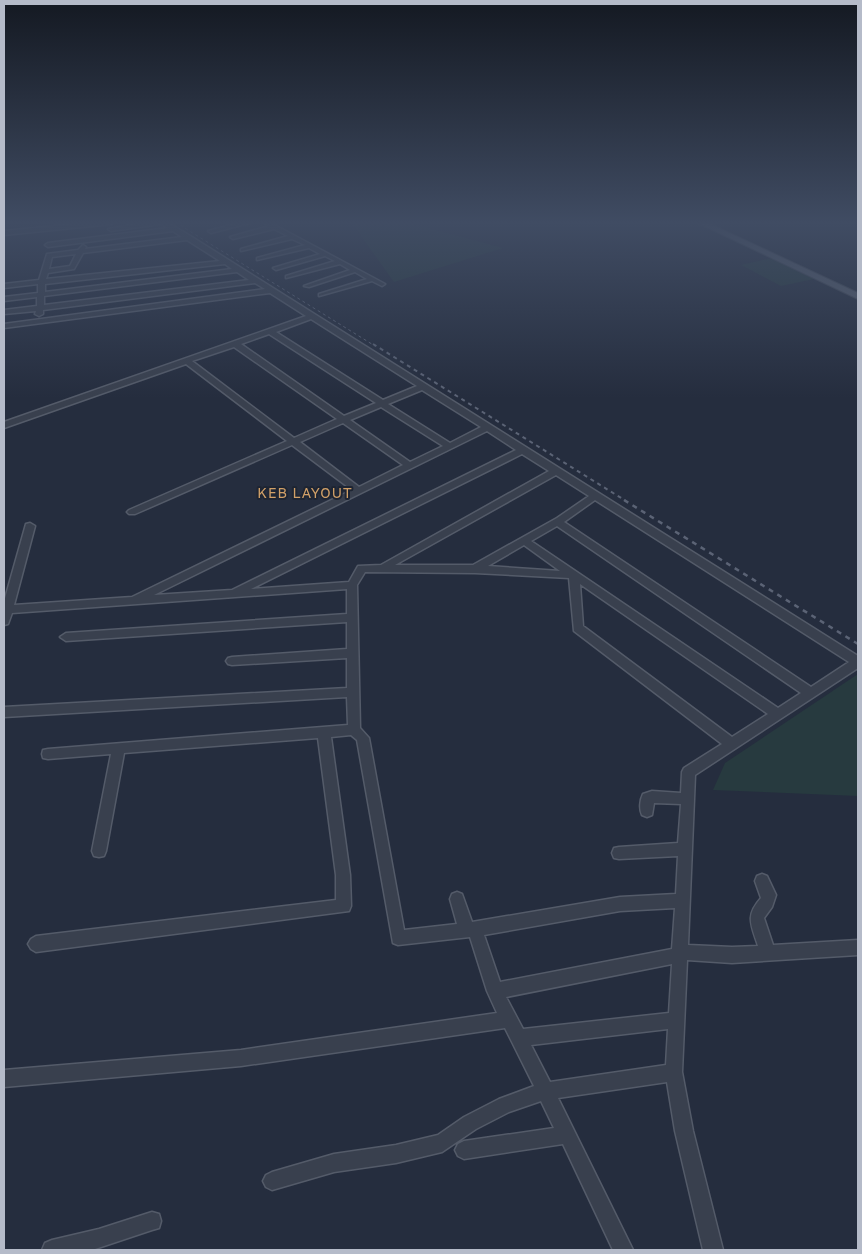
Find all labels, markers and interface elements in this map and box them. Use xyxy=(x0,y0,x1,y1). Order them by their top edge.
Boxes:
district label: KEB LAYOUT xyxy=(257,484,353,501)

